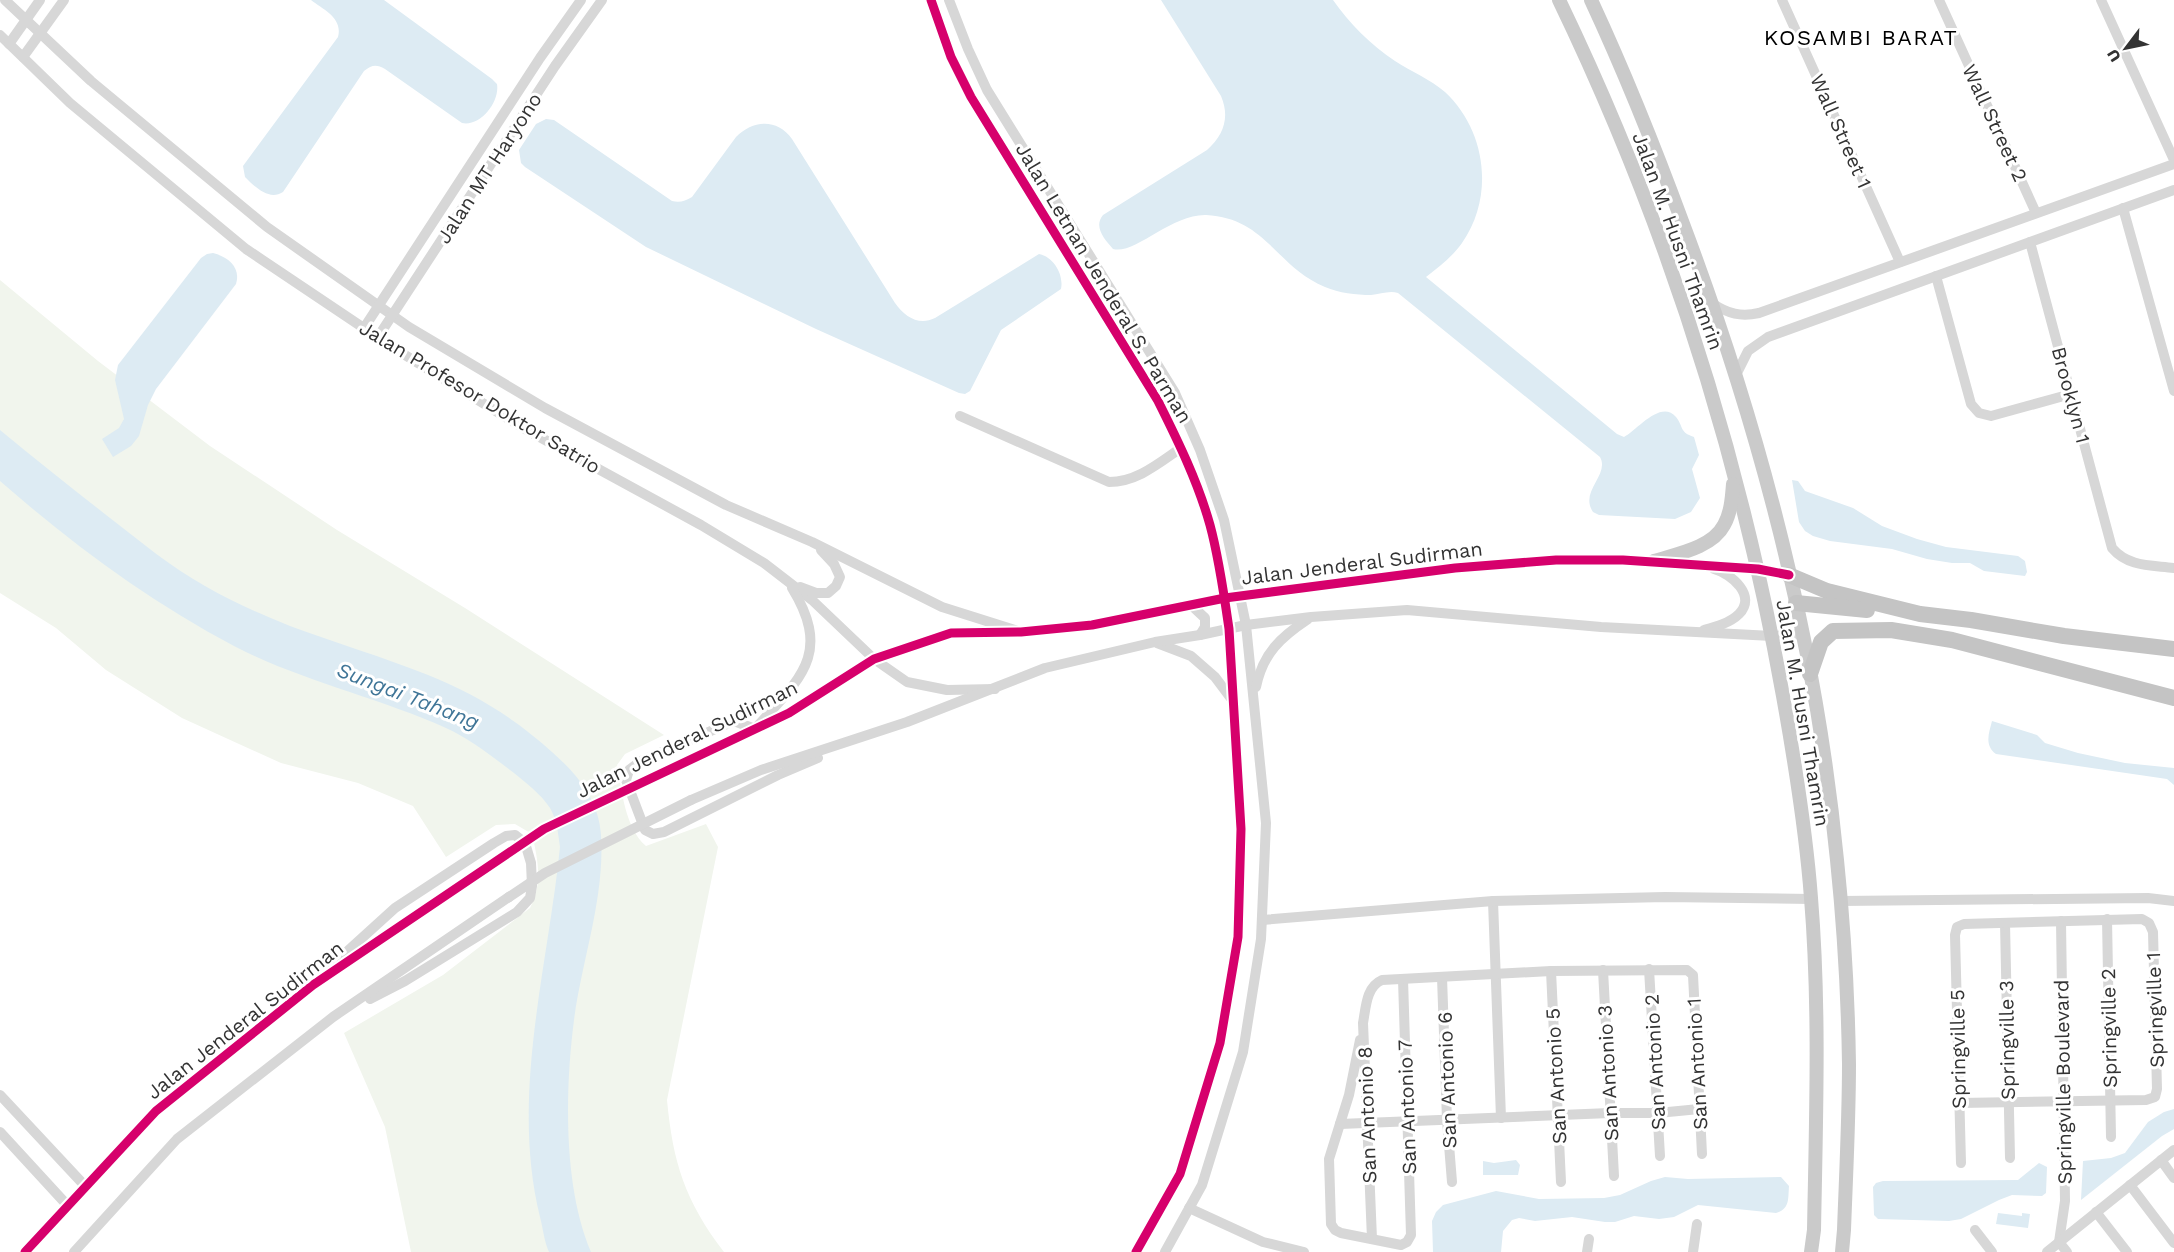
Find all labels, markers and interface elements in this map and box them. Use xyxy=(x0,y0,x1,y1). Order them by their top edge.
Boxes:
north arrow xyxy=(2096,18,2156,78)
district label: KOSAMBI BARAT xyxy=(1764,25,1958,50)
text: U xyxy=(2103,46,2125,66)
street label: Wall Street 2 xyxy=(1957,60,2033,186)
street label: Wall Street 1 xyxy=(1805,70,1877,192)
street label: Jalan MT Haryono xyxy=(431,88,547,248)
street label: Jalan M. Husni Thamrin xyxy=(1627,129,1729,353)
street label: Jalan Letnan Jenderal S. Parman xyxy=(1011,139,1197,427)
street label: Jalan Profesor Doktor Satrio xyxy=(355,315,605,479)
street label: Brooklyn 1 xyxy=(2047,344,2095,446)
street label: Jalan Jenderal Sudirman xyxy=(1240,536,1484,590)
street label: Jalan M. Husni Thamrin xyxy=(1771,598,1835,828)
water label: Sungai Tahang xyxy=(333,657,483,734)
street label: Jalan Jenderal Sudirman xyxy=(573,675,801,803)
street label: Jalan Jenderal Sudirman xyxy=(142,936,348,1104)
street label: Springville 1 xyxy=(2141,952,2169,1068)
street label: Springville 2 xyxy=(2096,968,2122,1088)
street label: Springville Boulevard xyxy=(2049,979,2077,1185)
street label: Springville 3 xyxy=(1994,980,2020,1100)
street label: Springville 5 xyxy=(1945,989,1971,1109)
street label: San Antonio 2 xyxy=(1639,993,1671,1131)
street label: San Antonio 1 xyxy=(1682,997,1712,1131)
street label: San Antonio 3 xyxy=(1592,1004,1624,1142)
street label: San Antonio 5 xyxy=(1540,1007,1572,1145)
street label: San Antonio 6 xyxy=(1433,1011,1461,1149)
street label: San Antonio 7 xyxy=(1393,1039,1421,1175)
street label: San Antonio 8 xyxy=(1353,1046,1381,1184)

